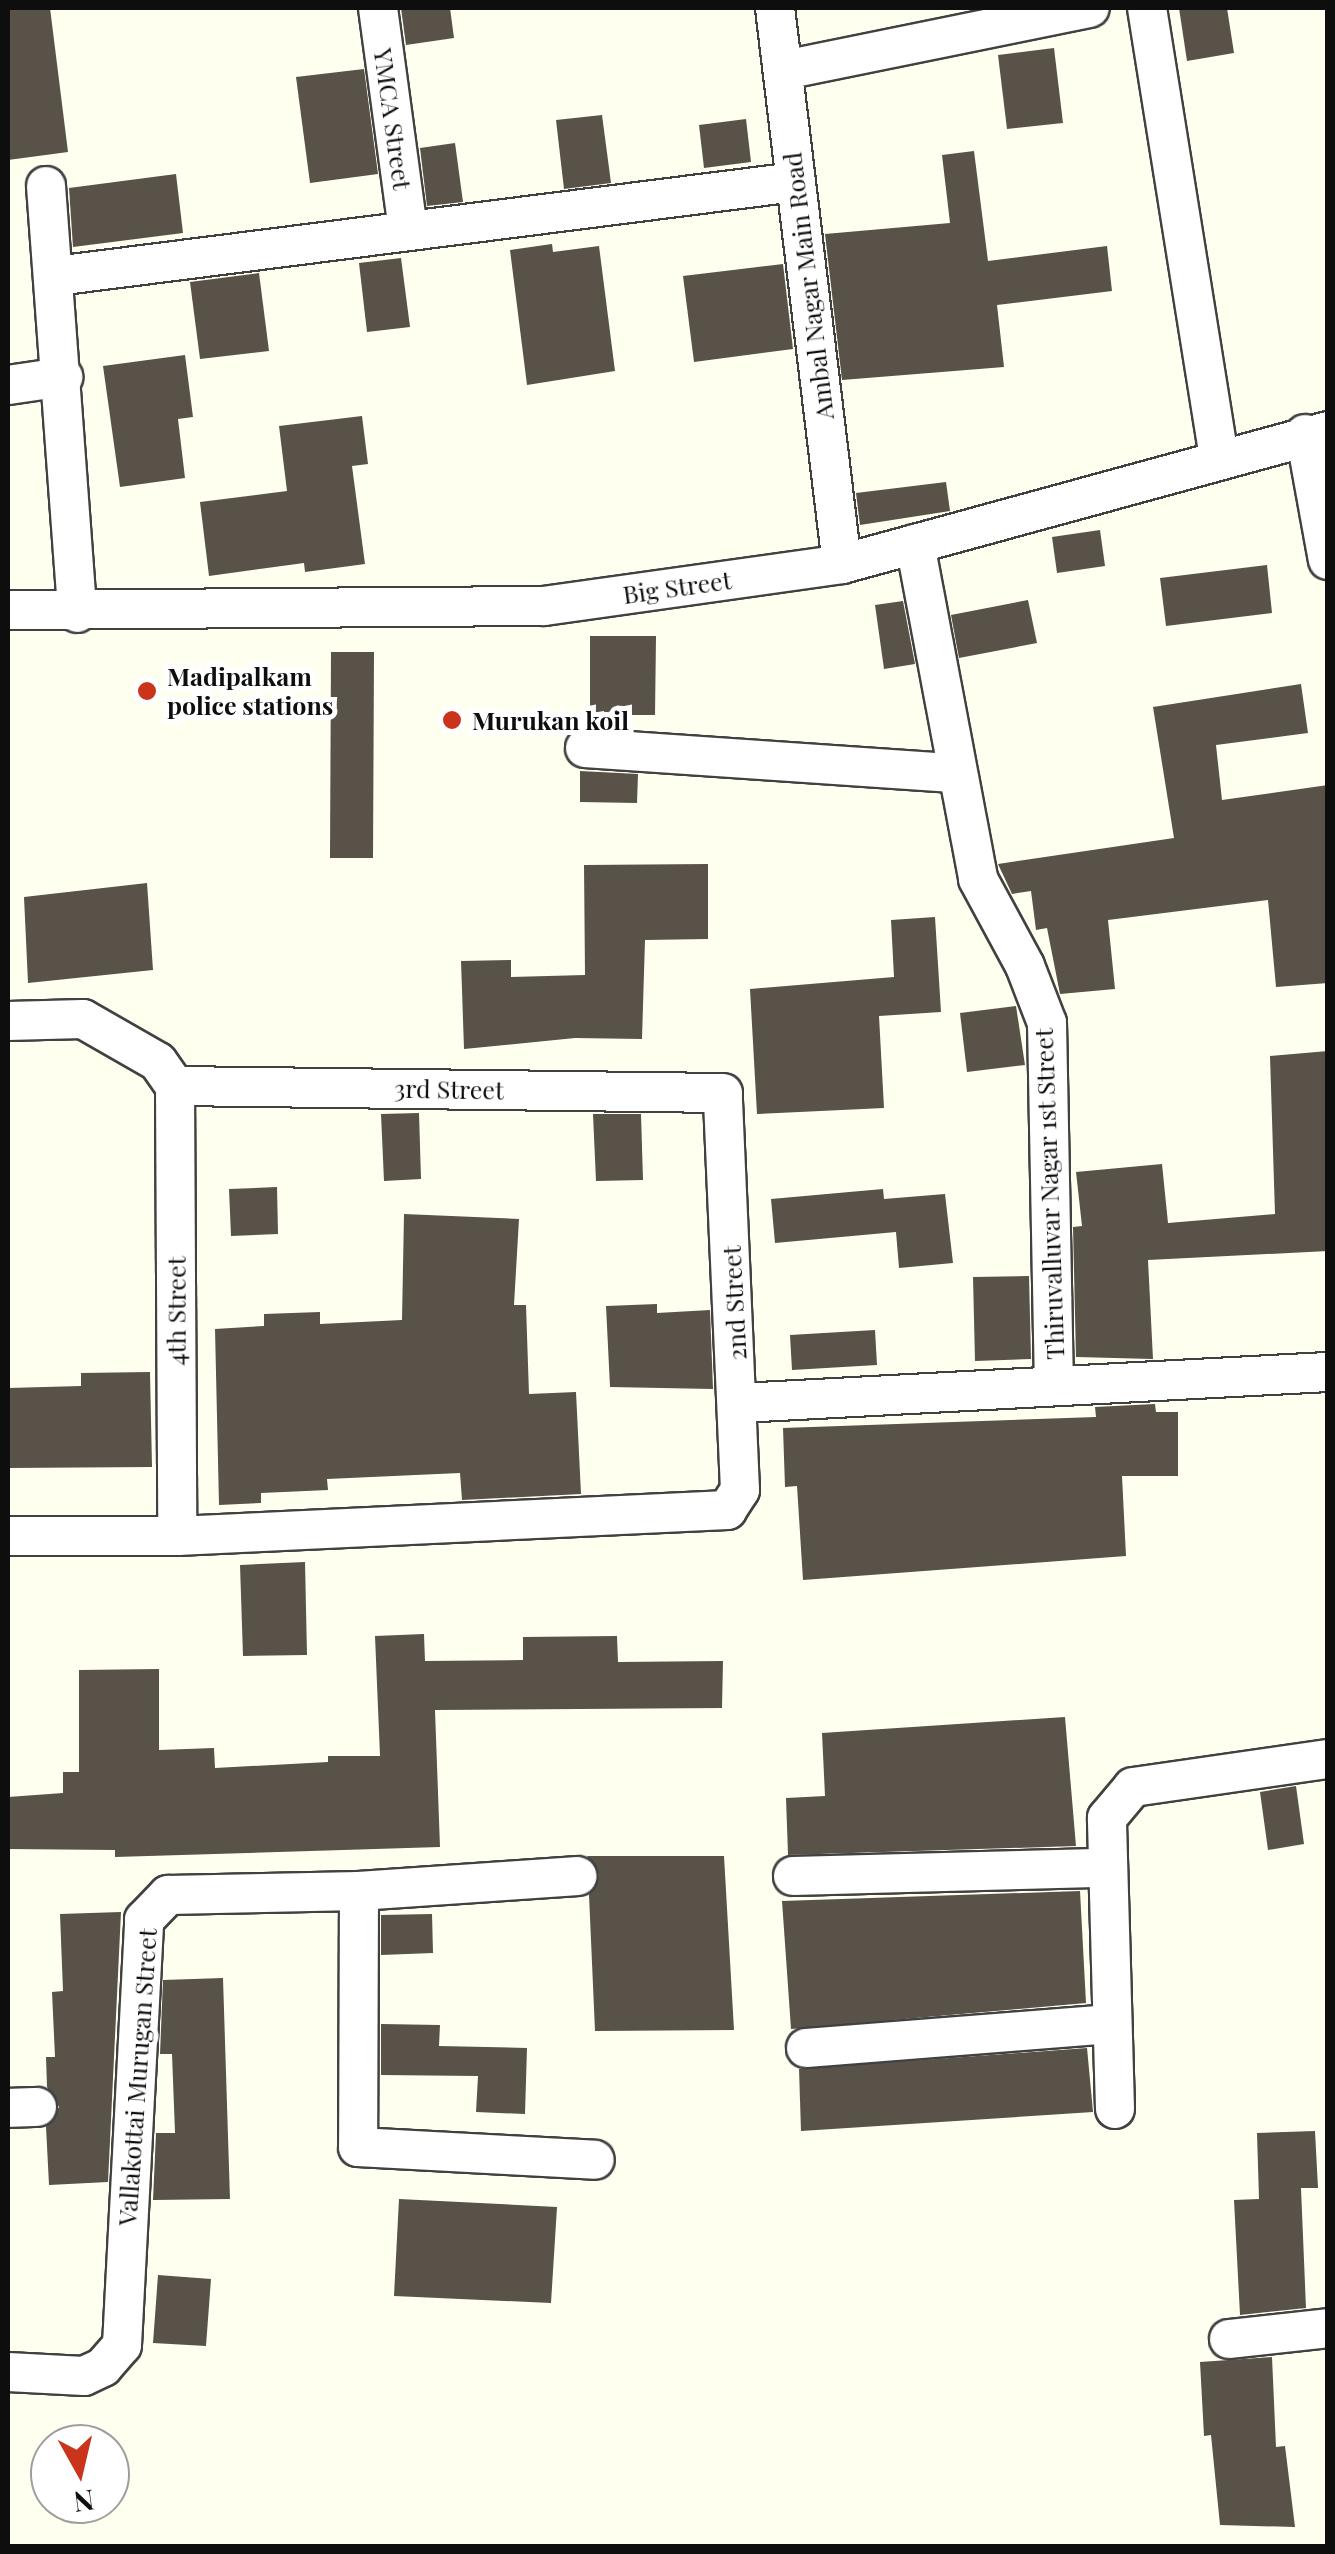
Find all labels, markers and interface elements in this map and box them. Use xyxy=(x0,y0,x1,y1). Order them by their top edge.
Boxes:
street label: YMCA Street xyxy=(368,46,418,192)
street label: Ambal Nagar Main Road xyxy=(777,150,839,422)
street label: Big Street xyxy=(621,565,733,609)
place label: Madipalkam police stations xyxy=(167,662,333,721)
marker: Madipalkam police stations xyxy=(136,680,158,702)
place label: Murukan koil xyxy=(472,705,629,735)
marker: Murukan koil xyxy=(441,709,463,731)
street label: Thiruvalluvar Nagar 1st Street xyxy=(1028,1027,1070,1361)
street label: 3rd Street xyxy=(394,1073,504,1105)
street label: 2nd Street xyxy=(716,1245,752,1361)
street label: 4th Street xyxy=(161,1256,191,1366)
street label: Vallakottai Murugan Street xyxy=(112,1927,162,2227)
north arrow xyxy=(30,2424,130,2524)
text: N xyxy=(71,2482,97,2522)

